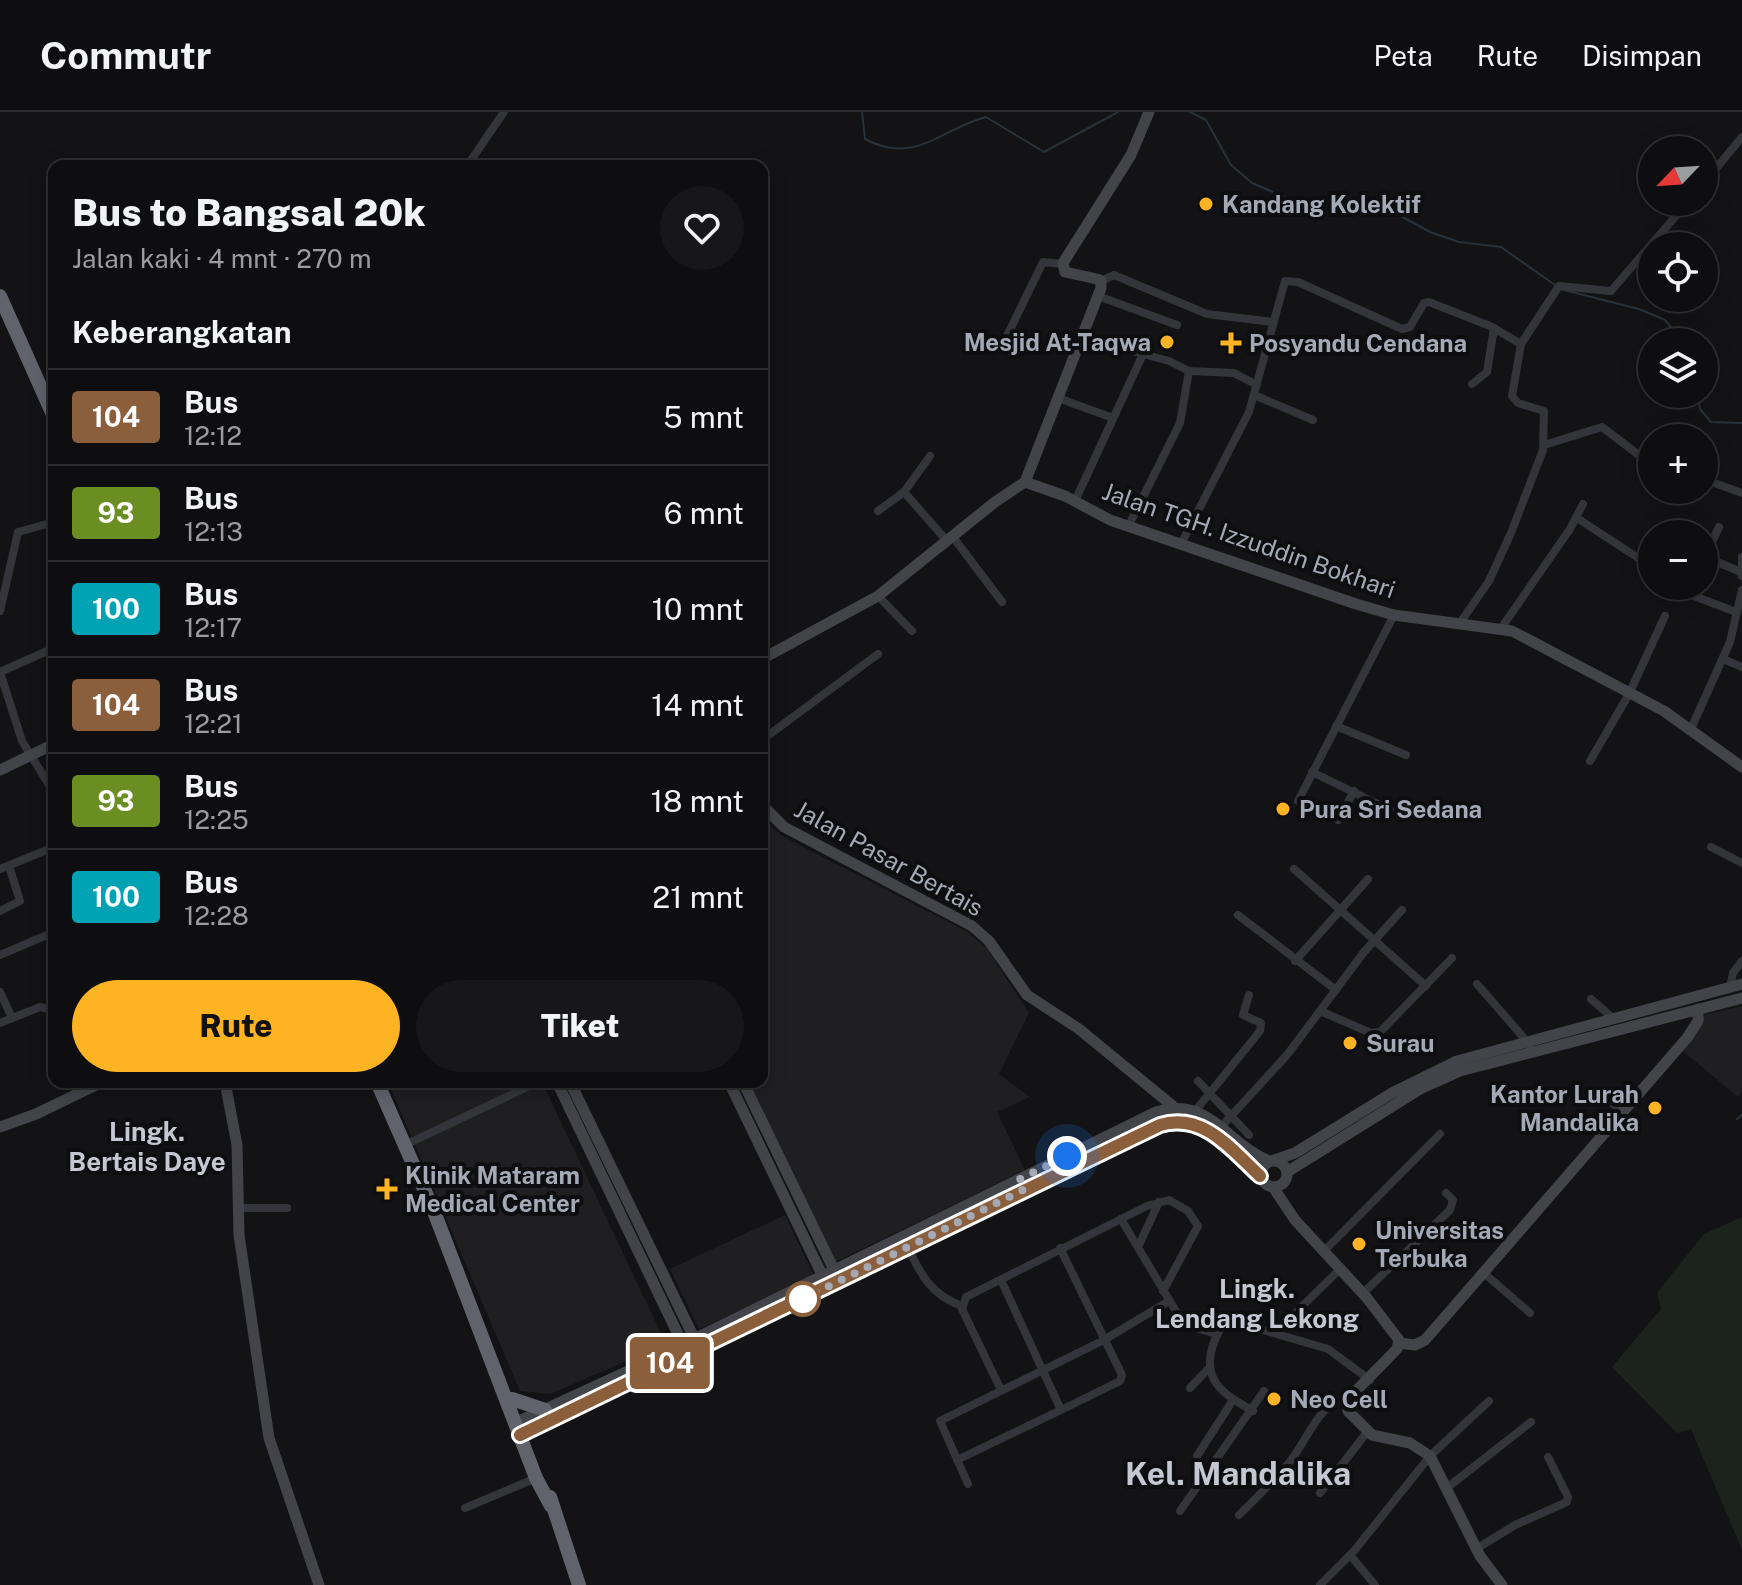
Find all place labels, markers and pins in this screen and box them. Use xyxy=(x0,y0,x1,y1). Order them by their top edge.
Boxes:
place label: Kandang Kolektif xyxy=(1222,190,1421,218)
marker: Kandang Kolektif xyxy=(1197,195,1215,213)
place label: Mesjid At-Taqwa xyxy=(964,328,1151,356)
place label: Posyandu Cendana xyxy=(1249,329,1467,357)
marker: Posyandu Cendana xyxy=(1220,332,1242,354)
marker: Mesjid At-Taqwa xyxy=(1158,333,1176,351)
place label: Pura Sri Sedana xyxy=(1299,795,1482,823)
marker: Pura Sri Sedana xyxy=(1274,800,1292,818)
place label: Surau xyxy=(1366,1029,1434,1057)
marker: Surau xyxy=(1341,1034,1359,1052)
place label: Kantor Lurah Mandalika xyxy=(1490,1080,1639,1136)
marker: Kantor Lurah Mandalika xyxy=(1646,1099,1664,1117)
place label: Klinik Mataram Medical Center xyxy=(405,1161,580,1217)
marker: Klinik Mataram Medical Center xyxy=(376,1178,398,1200)
place label: Universitas Terbuka xyxy=(1375,1216,1504,1272)
marker: Universitas Terbuka xyxy=(1350,1235,1368,1253)
unlabelled marker xyxy=(786,1282,820,1316)
place label: Neo Cell xyxy=(1290,1385,1388,1413)
marker: Neo Cell xyxy=(1265,1390,1283,1408)

